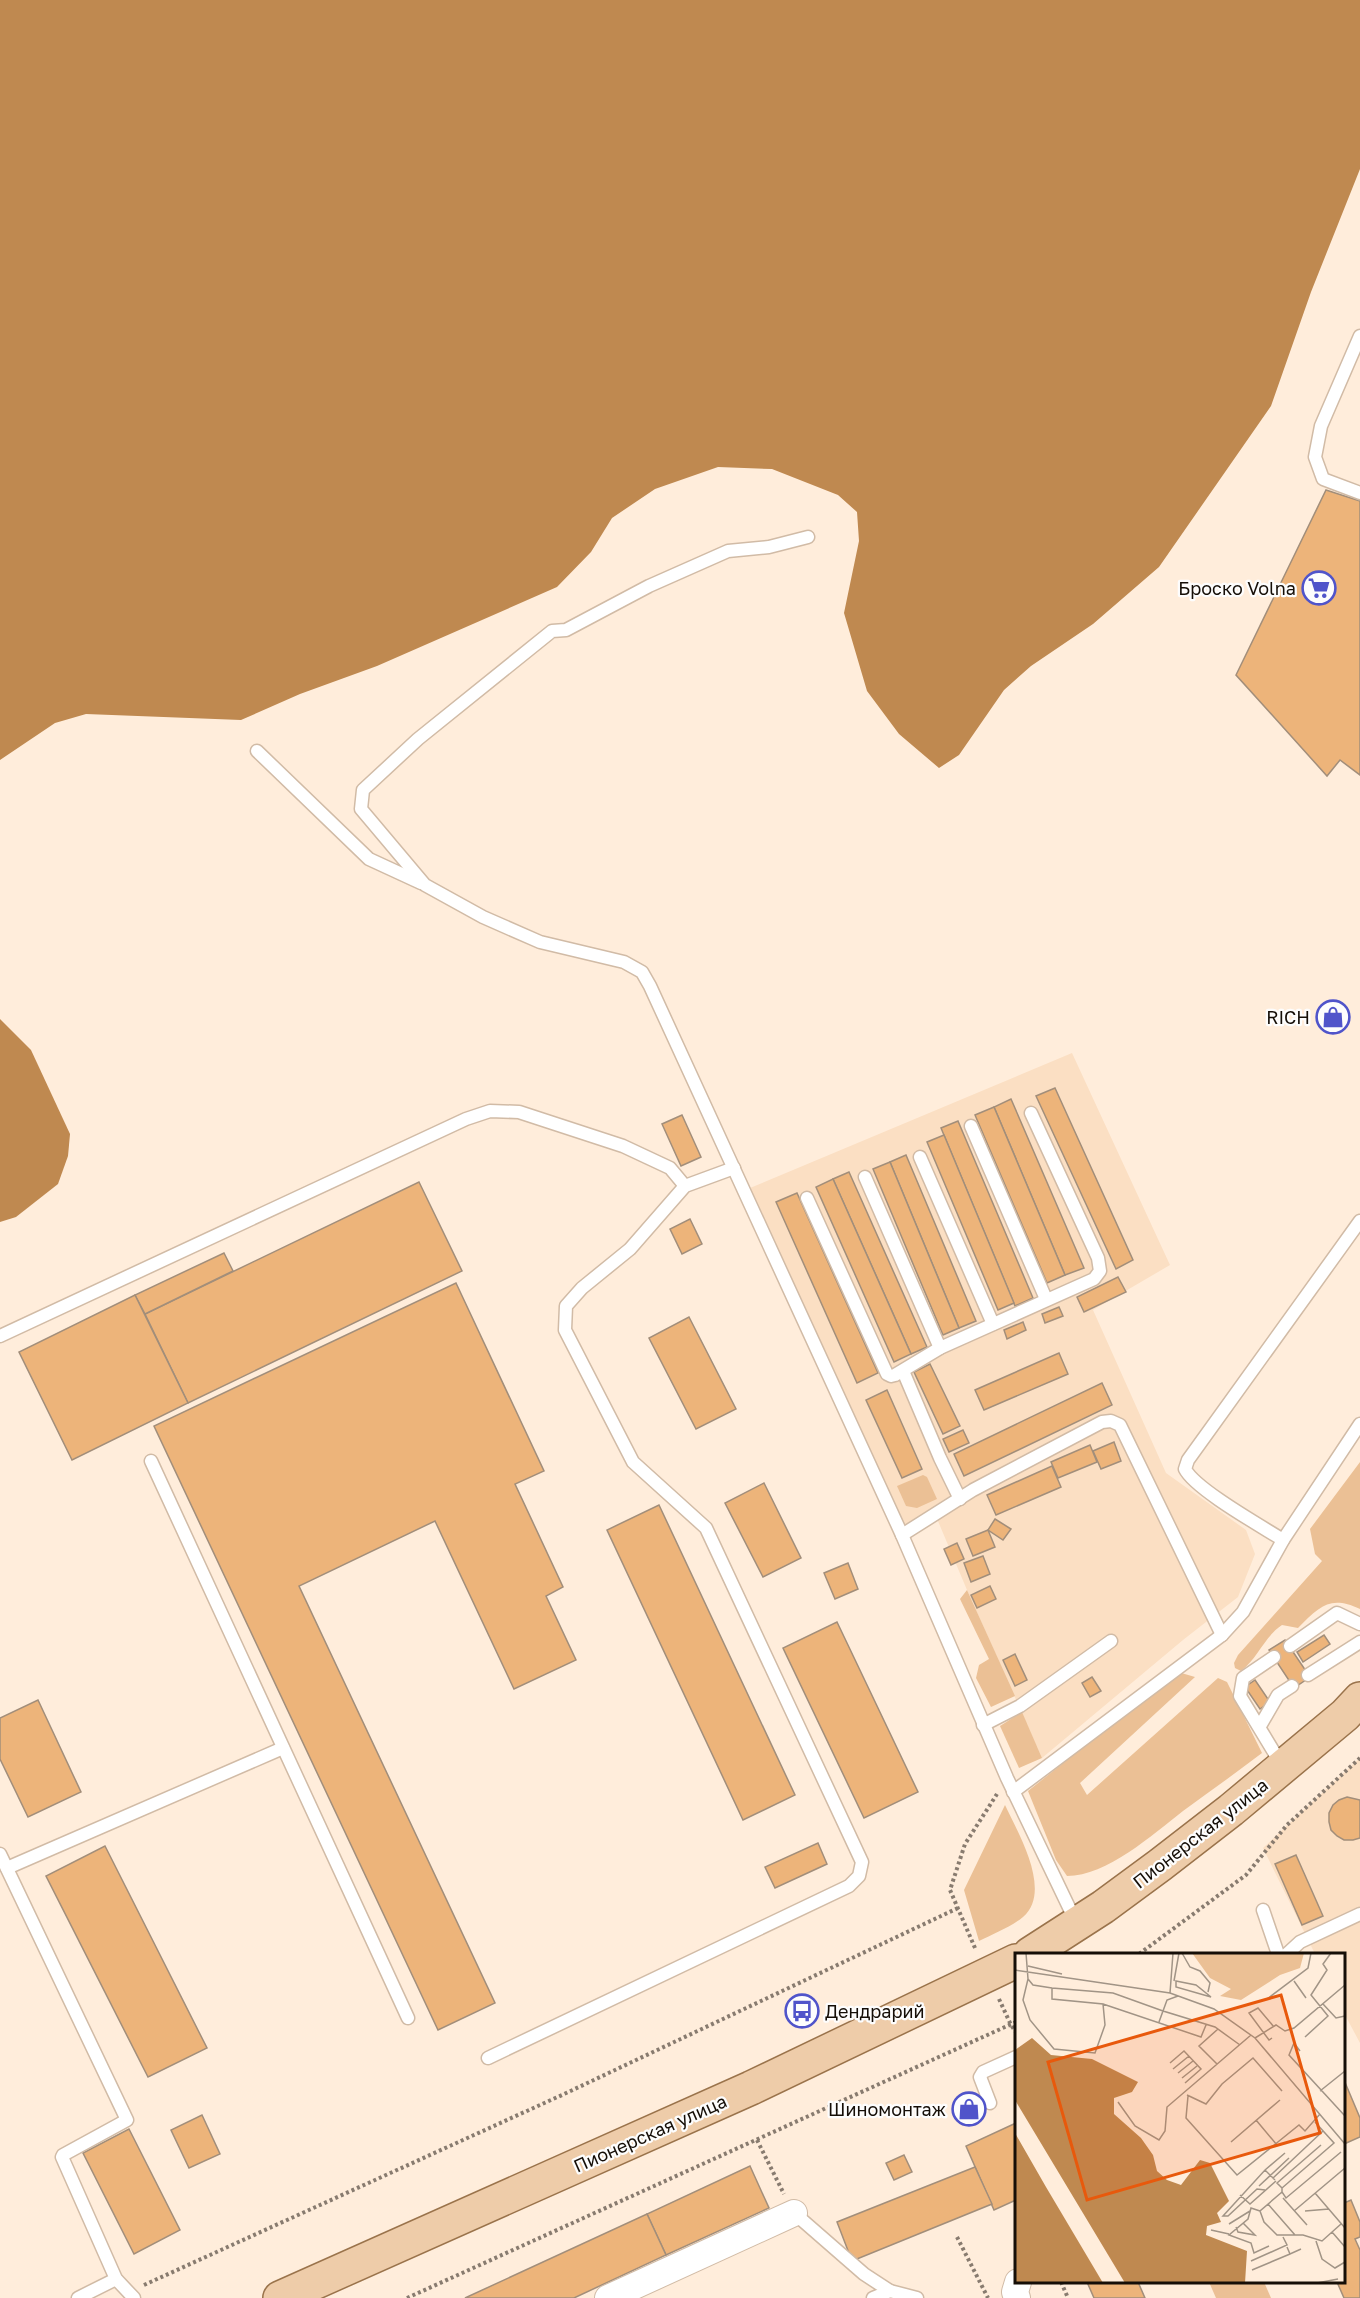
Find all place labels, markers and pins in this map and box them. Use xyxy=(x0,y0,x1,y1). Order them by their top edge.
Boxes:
supermarket icon: Броско Volna xyxy=(1301,570,1337,606)
place label: Броско Volna xyxy=(1178,577,1296,599)
shop icon: RICH xyxy=(1315,999,1351,1035)
place label: RICH xyxy=(1266,1006,1310,1028)
bus stop icon: Дендрарий xyxy=(784,1993,820,2029)
place label: Дендрарий xyxy=(825,2000,925,2022)
shop icon: Шиномонтаж xyxy=(951,2091,987,2127)
place label: Шиномонтаж xyxy=(828,2098,946,2120)

